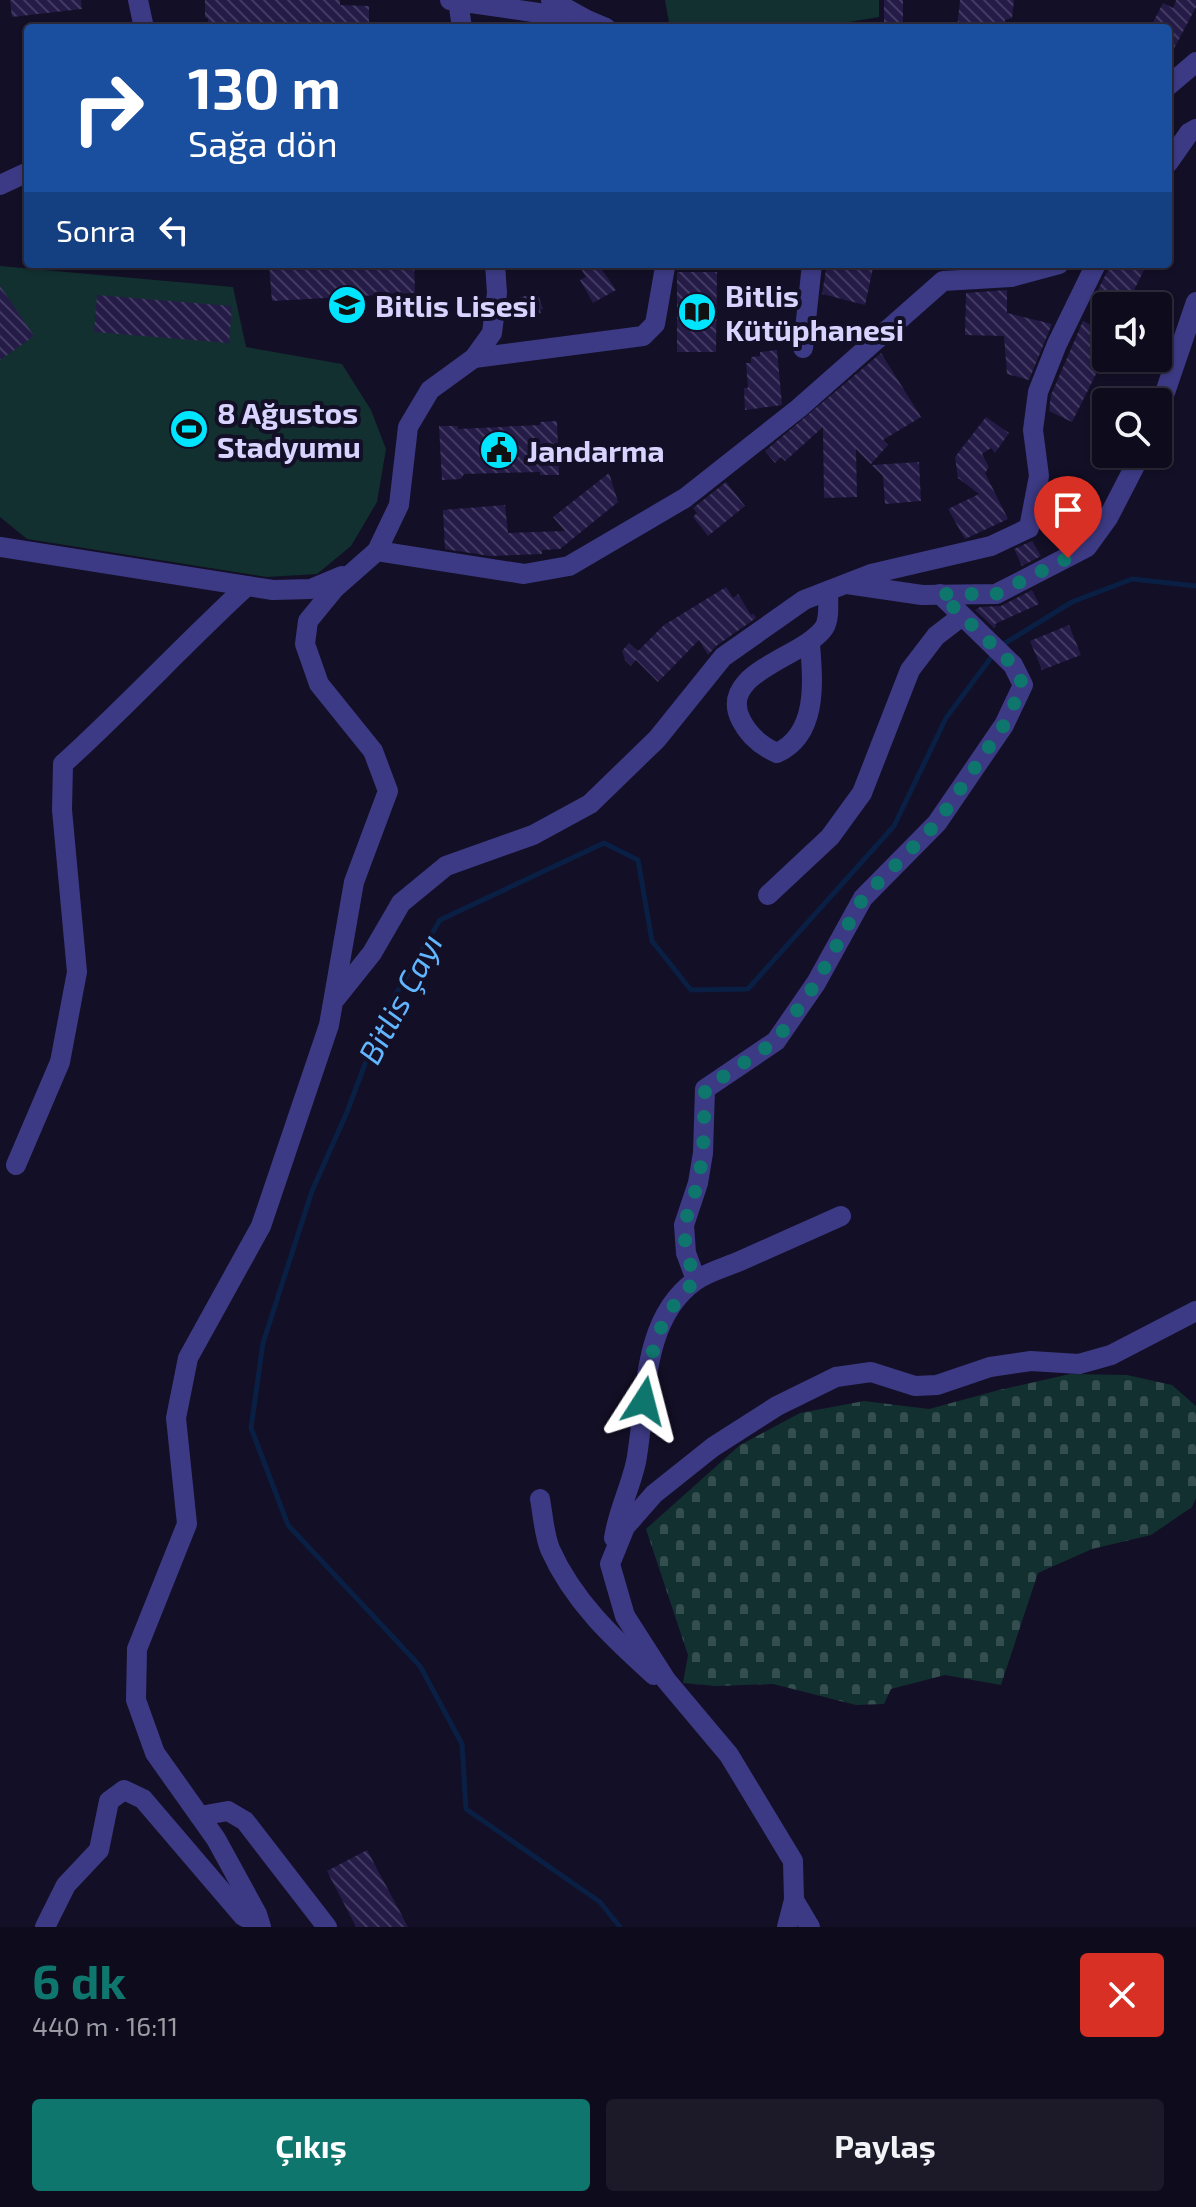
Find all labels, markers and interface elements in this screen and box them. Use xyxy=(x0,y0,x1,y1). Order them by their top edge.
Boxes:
text: 130 m xyxy=(188,53,341,120)
icon: right xyxy=(56,56,160,160)
text: Sağa dön xyxy=(188,121,338,164)
icon: left xyxy=(152,208,196,252)
text: Sonra xyxy=(56,212,136,248)
place label: Bitlis Kütüphanesi xyxy=(725,277,904,347)
school or university icon: Bitlis Lisesi xyxy=(326,284,368,326)
place label: Bitlis Lisesi xyxy=(375,287,537,323)
library icon: Bitlis Kütüphanesi xyxy=(676,291,718,333)
map controls xyxy=(1092,292,1172,468)
button: sound xyxy=(1092,292,1172,372)
button: search xyxy=(1092,388,1172,468)
place label: 8 Ağustos Stadyumu xyxy=(217,394,361,465)
sports icon: 8 Ağustos Stadyumu xyxy=(168,408,210,450)
public building icon: Jandarma xyxy=(478,429,520,471)
place label: Jandarma xyxy=(527,432,665,468)
pin xyxy=(1034,476,1102,558)
icon: arrive xyxy=(1046,488,1090,532)
water label: Bitlis Çayı xyxy=(349,927,451,1070)
position arrow xyxy=(602,1359,686,1443)
text: 6 dk xyxy=(32,1951,126,2009)
button: close xyxy=(1080,1953,1164,2037)
text: 440 m · 16:11 xyxy=(32,2010,178,2041)
button: Çıkış xyxy=(32,2099,590,2191)
button: Paylaş xyxy=(606,2099,1164,2191)

